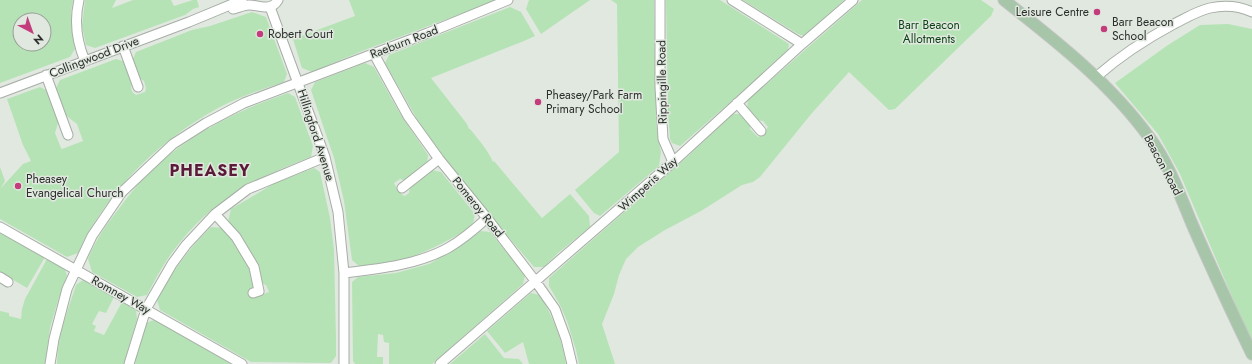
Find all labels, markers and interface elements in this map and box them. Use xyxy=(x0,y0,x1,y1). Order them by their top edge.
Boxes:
place label: Leisure Centre xyxy=(1016,3,1089,21)
marker: Leisure Centre xyxy=(1092,7,1102,17)
north arrow xyxy=(12,12,52,52)
place label: Barr Beacon School xyxy=(1112,13,1174,45)
park label: Barr Beacon Allotments xyxy=(898,16,960,48)
street label: Raeburn Road xyxy=(367,21,441,63)
marker: Barr Beacon School xyxy=(1099,24,1109,34)
place label: Robert Court xyxy=(268,25,333,43)
marker: Robert Court xyxy=(255,29,265,39)
text: N xyxy=(30,31,47,48)
street label: Collingwood Drive xyxy=(47,32,141,82)
street label: Rippingille Road xyxy=(652,40,672,124)
place label: Pheasey/Park Farm Primary School xyxy=(546,86,642,118)
street label: Hillingford Avenue xyxy=(293,87,339,183)
marker: Pheasey/Park Farm Primary School xyxy=(533,97,543,107)
street label: Beacon Road xyxy=(1139,131,1187,199)
street label: Wimperis Way xyxy=(614,152,682,216)
district label: PHEASEY xyxy=(169,159,251,182)
place label: Pheasey Evangelical Church xyxy=(26,170,124,202)
street label: Pomeroy Road xyxy=(448,173,508,241)
marker: Pheasey Evangelical Church xyxy=(13,181,23,191)
street label: Romney Way xyxy=(88,271,155,319)

